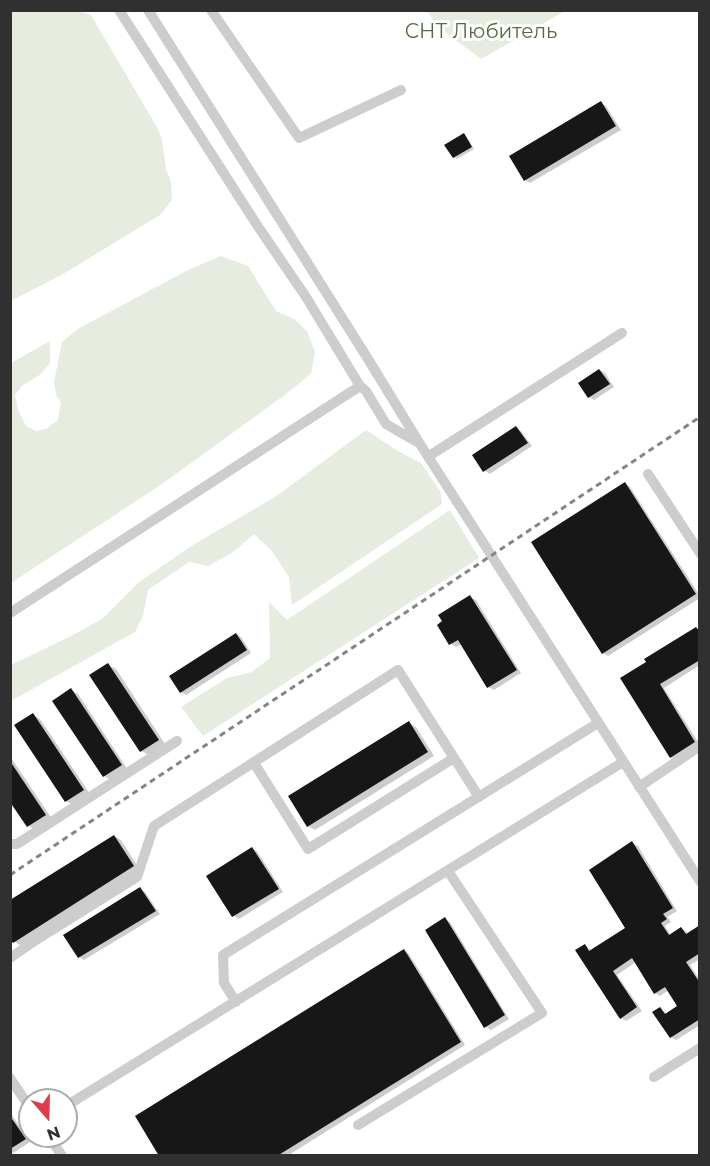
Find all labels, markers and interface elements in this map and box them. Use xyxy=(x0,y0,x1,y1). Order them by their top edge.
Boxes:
park label: СНТ Любитель xyxy=(405,20,557,44)
north arrow xyxy=(18,1088,78,1148)
text: N xyxy=(44,1122,63,1145)

